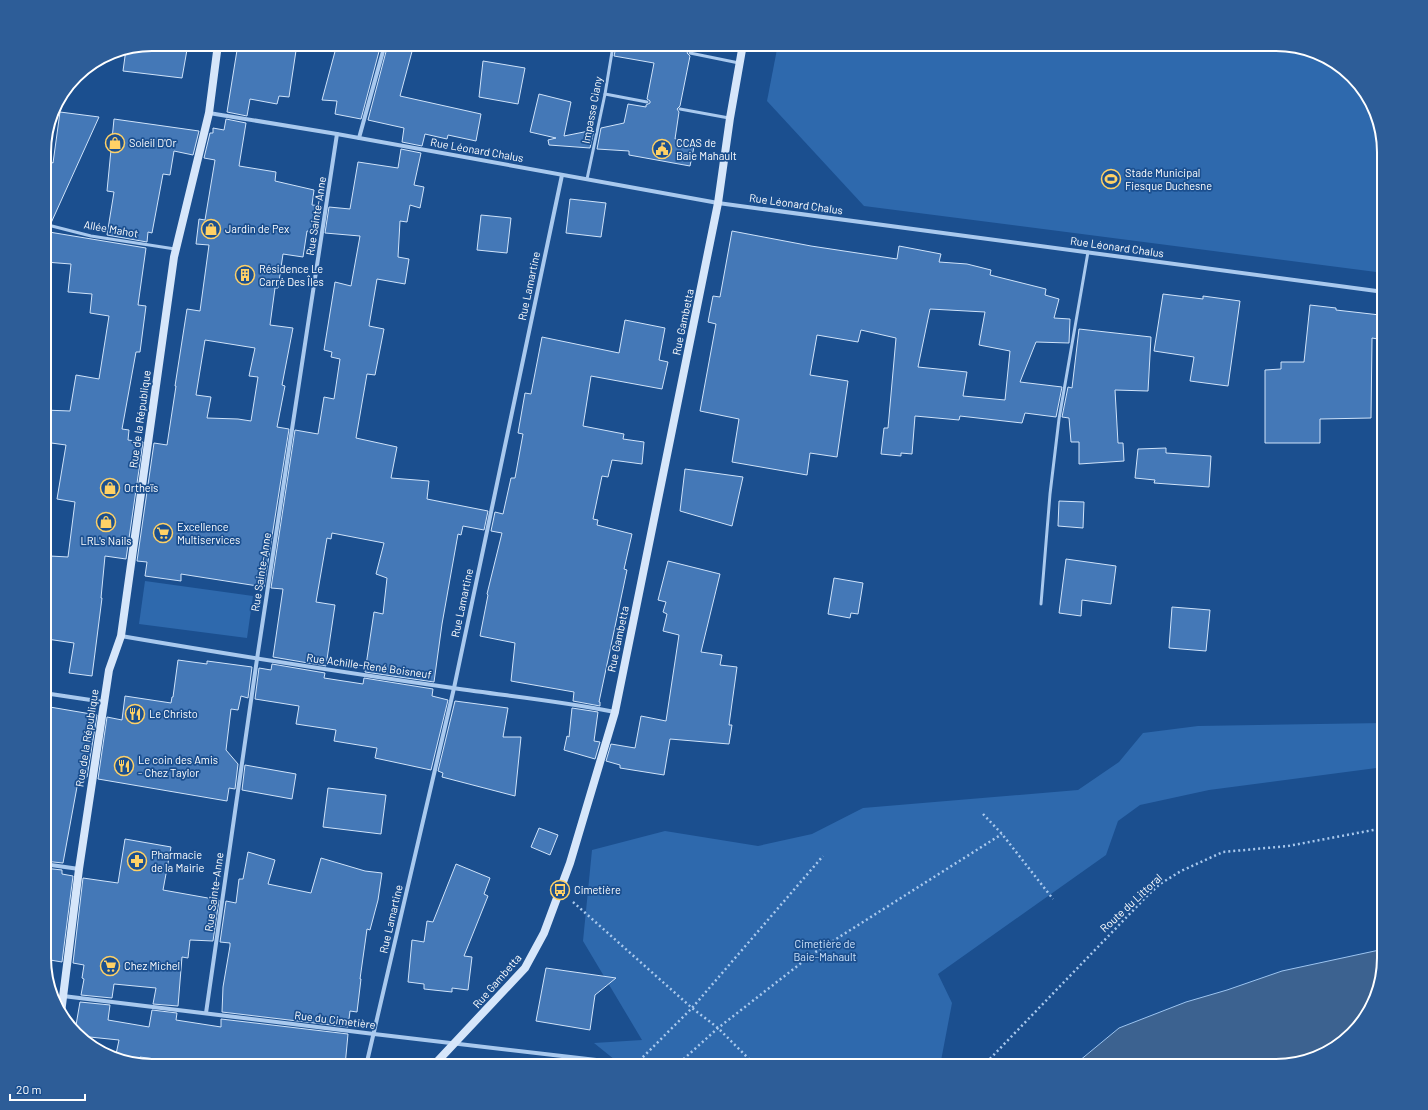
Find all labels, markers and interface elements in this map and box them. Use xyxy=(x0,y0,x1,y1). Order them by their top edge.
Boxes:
street label: Impasse Ciany xyxy=(579,75,604,145)
shop icon: Soleil D'Or xyxy=(104,132,126,154)
street label: Rue Léonard Chalus xyxy=(429,135,525,164)
place label: Soleil D'Or xyxy=(129,136,176,149)
place label: CCAS de Baie Mahault xyxy=(676,136,737,162)
public building icon: CCAS de Baie Mahault xyxy=(651,138,673,160)
place label: Stade Municipal Fiesque Duchesne xyxy=(1125,166,1212,192)
sports icon: Stade Municipal Fiesque Duchesne xyxy=(1100,168,1122,190)
street label: Rue Sainte-Anne xyxy=(303,175,328,256)
street label: Rue Léonard Chalus xyxy=(748,190,844,217)
street label: Allée Mahot xyxy=(83,217,139,240)
shop icon: Jardin de Pex xyxy=(200,218,222,240)
place label: Jardin de Pex xyxy=(225,222,289,235)
street label: Rue Léonard Chalus xyxy=(1069,233,1165,260)
street label: Rue Lamartine xyxy=(515,250,542,321)
place label: Résidence Le Carrė Des Îles xyxy=(259,262,324,288)
building icon: Résidence Le Carrė Des Îles xyxy=(234,264,256,286)
street label: Rue Gambetta xyxy=(669,288,696,356)
street label: Rue de la République xyxy=(126,369,153,469)
shop icon: Ortheïs xyxy=(99,477,121,499)
place label: Ortheïs xyxy=(124,481,158,494)
shop icon: LRL's Nails xyxy=(95,511,117,533)
place label: Excellence Multiservices xyxy=(177,520,240,546)
supermarket icon: Excellence Multiservices xyxy=(152,522,174,544)
street label: Rue Sainte-Anne xyxy=(248,531,273,612)
place label: LRL's Nails xyxy=(80,534,132,547)
street label: Rue Lamartine xyxy=(448,567,475,638)
street label: Rue Gambetta xyxy=(604,605,631,673)
street label: Rue Achille-René Boisneuf xyxy=(306,650,432,681)
street label: Rue de la République xyxy=(72,688,101,788)
restaurant icon: Le Christo xyxy=(124,703,146,725)
place label: Le Christo xyxy=(149,707,198,720)
place label: Le coin des Amis - Chez Taylor xyxy=(138,753,218,779)
restaurant icon: Le coin des Amis - Chez Taylor xyxy=(113,755,135,777)
place label: Pharmacie de la Mairie xyxy=(151,848,205,874)
pharmacy icon: Pharmacie de la Mairie xyxy=(126,850,148,872)
street label: Rue Sainte-Anne xyxy=(202,851,226,932)
street label: Route du Littoral xyxy=(1097,871,1164,935)
bus stop icon: Cimetière xyxy=(549,879,571,901)
street label: Rue Lamartine xyxy=(376,883,405,954)
place label: Cimetière xyxy=(574,883,621,896)
park label: Cimetière de Baie-Mahault xyxy=(794,937,856,963)
street label: Rue Gambetta xyxy=(470,951,524,1010)
supermarket icon: Chez Michel xyxy=(99,955,121,977)
place label: Chez Michel xyxy=(124,959,180,972)
street label: Rue du Cimetière xyxy=(294,1008,376,1031)
scale bar xyxy=(10,1076,85,1102)
text: 20 m xyxy=(16,1082,42,1096)

